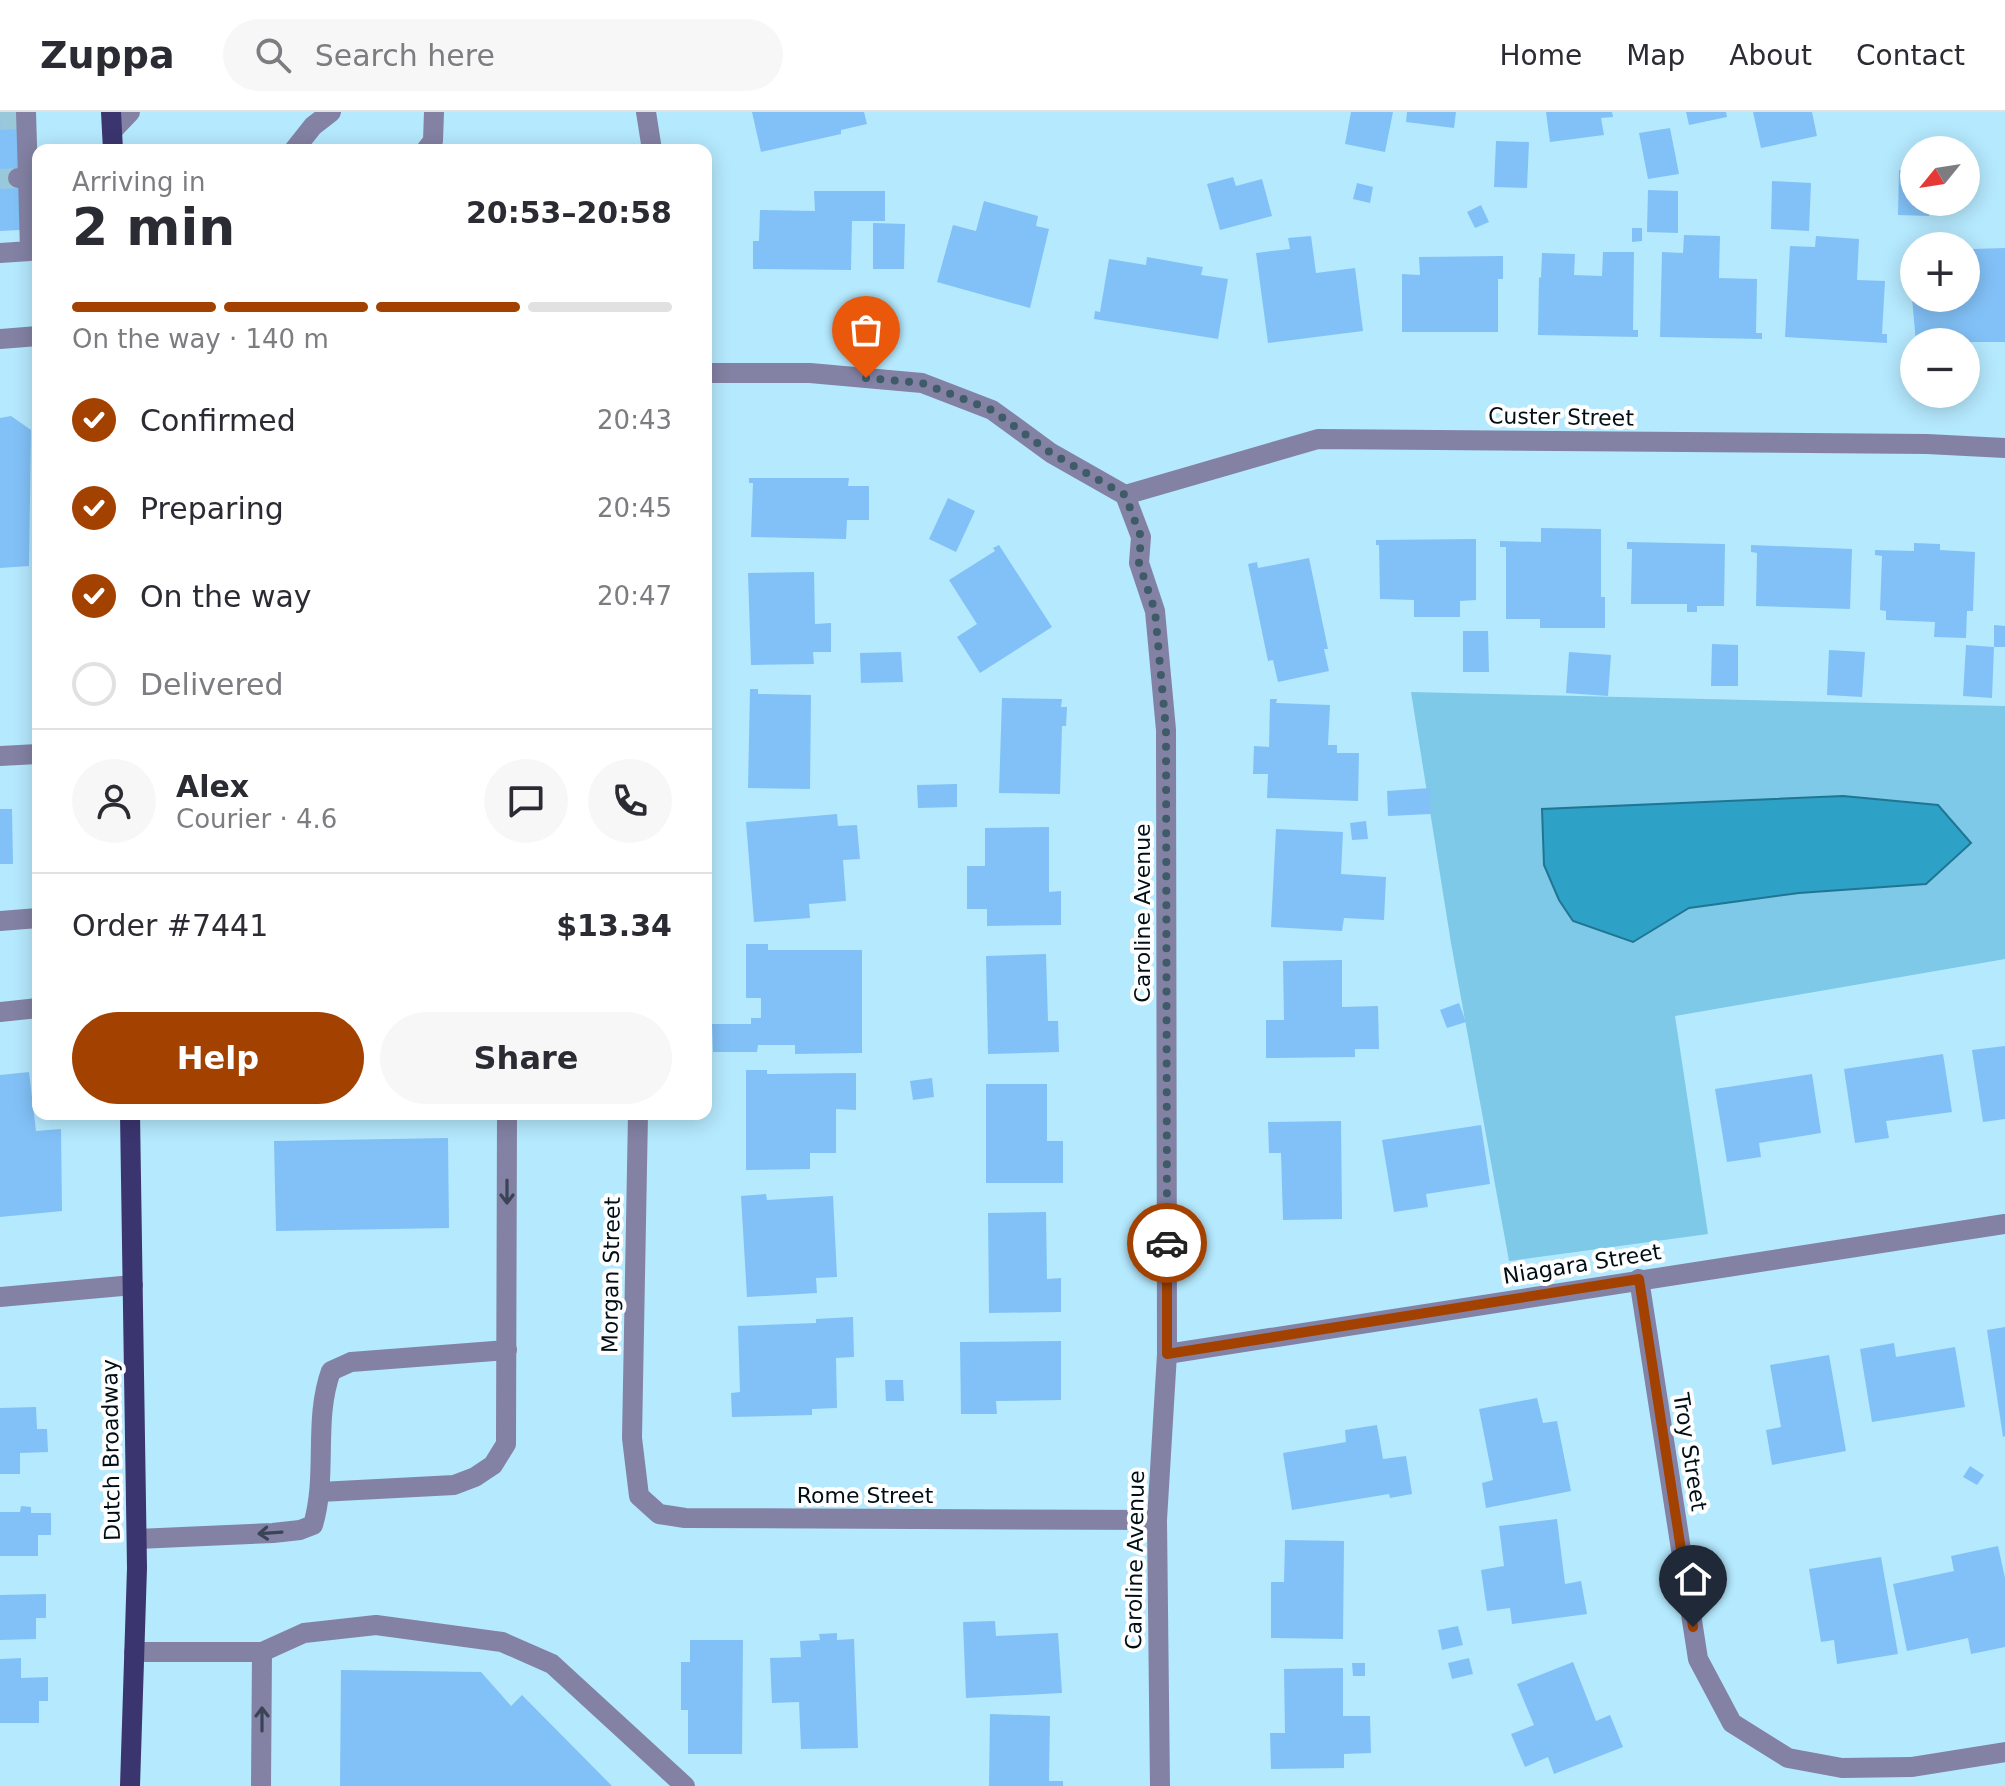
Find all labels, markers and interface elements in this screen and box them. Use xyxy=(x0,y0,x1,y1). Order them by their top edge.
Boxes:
search box xyxy=(223,19,783,91)
text: Zuppa xyxy=(40,33,175,77)
icon: search xyxy=(251,33,295,77)
text: Search here xyxy=(315,38,495,73)
text: Home xyxy=(1499,39,1582,72)
text: Map xyxy=(1626,39,1685,72)
text: About xyxy=(1729,39,1812,72)
text: Contact xyxy=(1856,39,1965,72)
north arrow xyxy=(1900,136,1980,216)
map controls xyxy=(1900,136,1980,408)
text: Arriving in xyxy=(72,167,206,197)
text: 20:53–20:58 xyxy=(466,195,672,230)
text: 2 min xyxy=(72,197,235,257)
button: + xyxy=(1900,232,1980,312)
pin xyxy=(832,296,900,378)
icon: bag xyxy=(844,308,888,352)
text: On the way · 140 m xyxy=(72,324,329,354)
button: − xyxy=(1900,328,1980,408)
icon: check xyxy=(72,398,116,442)
text: Confirmed xyxy=(140,403,296,438)
street label: Custer Street xyxy=(1488,403,1634,431)
text: 20:43 xyxy=(597,405,672,435)
icon: check xyxy=(72,486,116,530)
text: Preparing xyxy=(140,491,284,526)
text: 20:45 xyxy=(597,493,672,523)
icon: check xyxy=(72,574,116,618)
text: On the way xyxy=(140,579,312,614)
text: 20:47 xyxy=(597,581,672,611)
text: Delivered xyxy=(140,667,284,702)
button: person xyxy=(72,759,156,843)
button: chat xyxy=(484,759,568,843)
button: phone xyxy=(588,759,672,843)
text: Alex xyxy=(176,769,249,804)
text: Courier · 4.6 xyxy=(176,804,337,834)
street label: Caroline Avenue xyxy=(1130,823,1155,1003)
text: Order #7441 xyxy=(72,908,268,943)
text: $13.34 xyxy=(556,908,672,943)
button: Help xyxy=(72,1012,364,1104)
button: Share xyxy=(380,1012,672,1104)
one-way arrow xyxy=(499,1178,515,1205)
street label: Morgan Street xyxy=(597,1196,625,1353)
courier xyxy=(1127,1203,1207,1283)
icon: car xyxy=(1145,1221,1189,1265)
street label: Niagara Street xyxy=(1501,1239,1663,1289)
street label: Dutch Broadway xyxy=(97,1359,125,1541)
street label: Troy Street xyxy=(1668,1390,1712,1513)
street label: Caroline Avenue xyxy=(1121,1470,1149,1650)
street label: Rome Street xyxy=(797,1483,934,1508)
one-way arrow xyxy=(257,1526,284,1541)
pin xyxy=(1659,1545,1727,1627)
icon: home xyxy=(1671,1557,1715,1601)
one-way arrow xyxy=(254,1706,270,1733)

